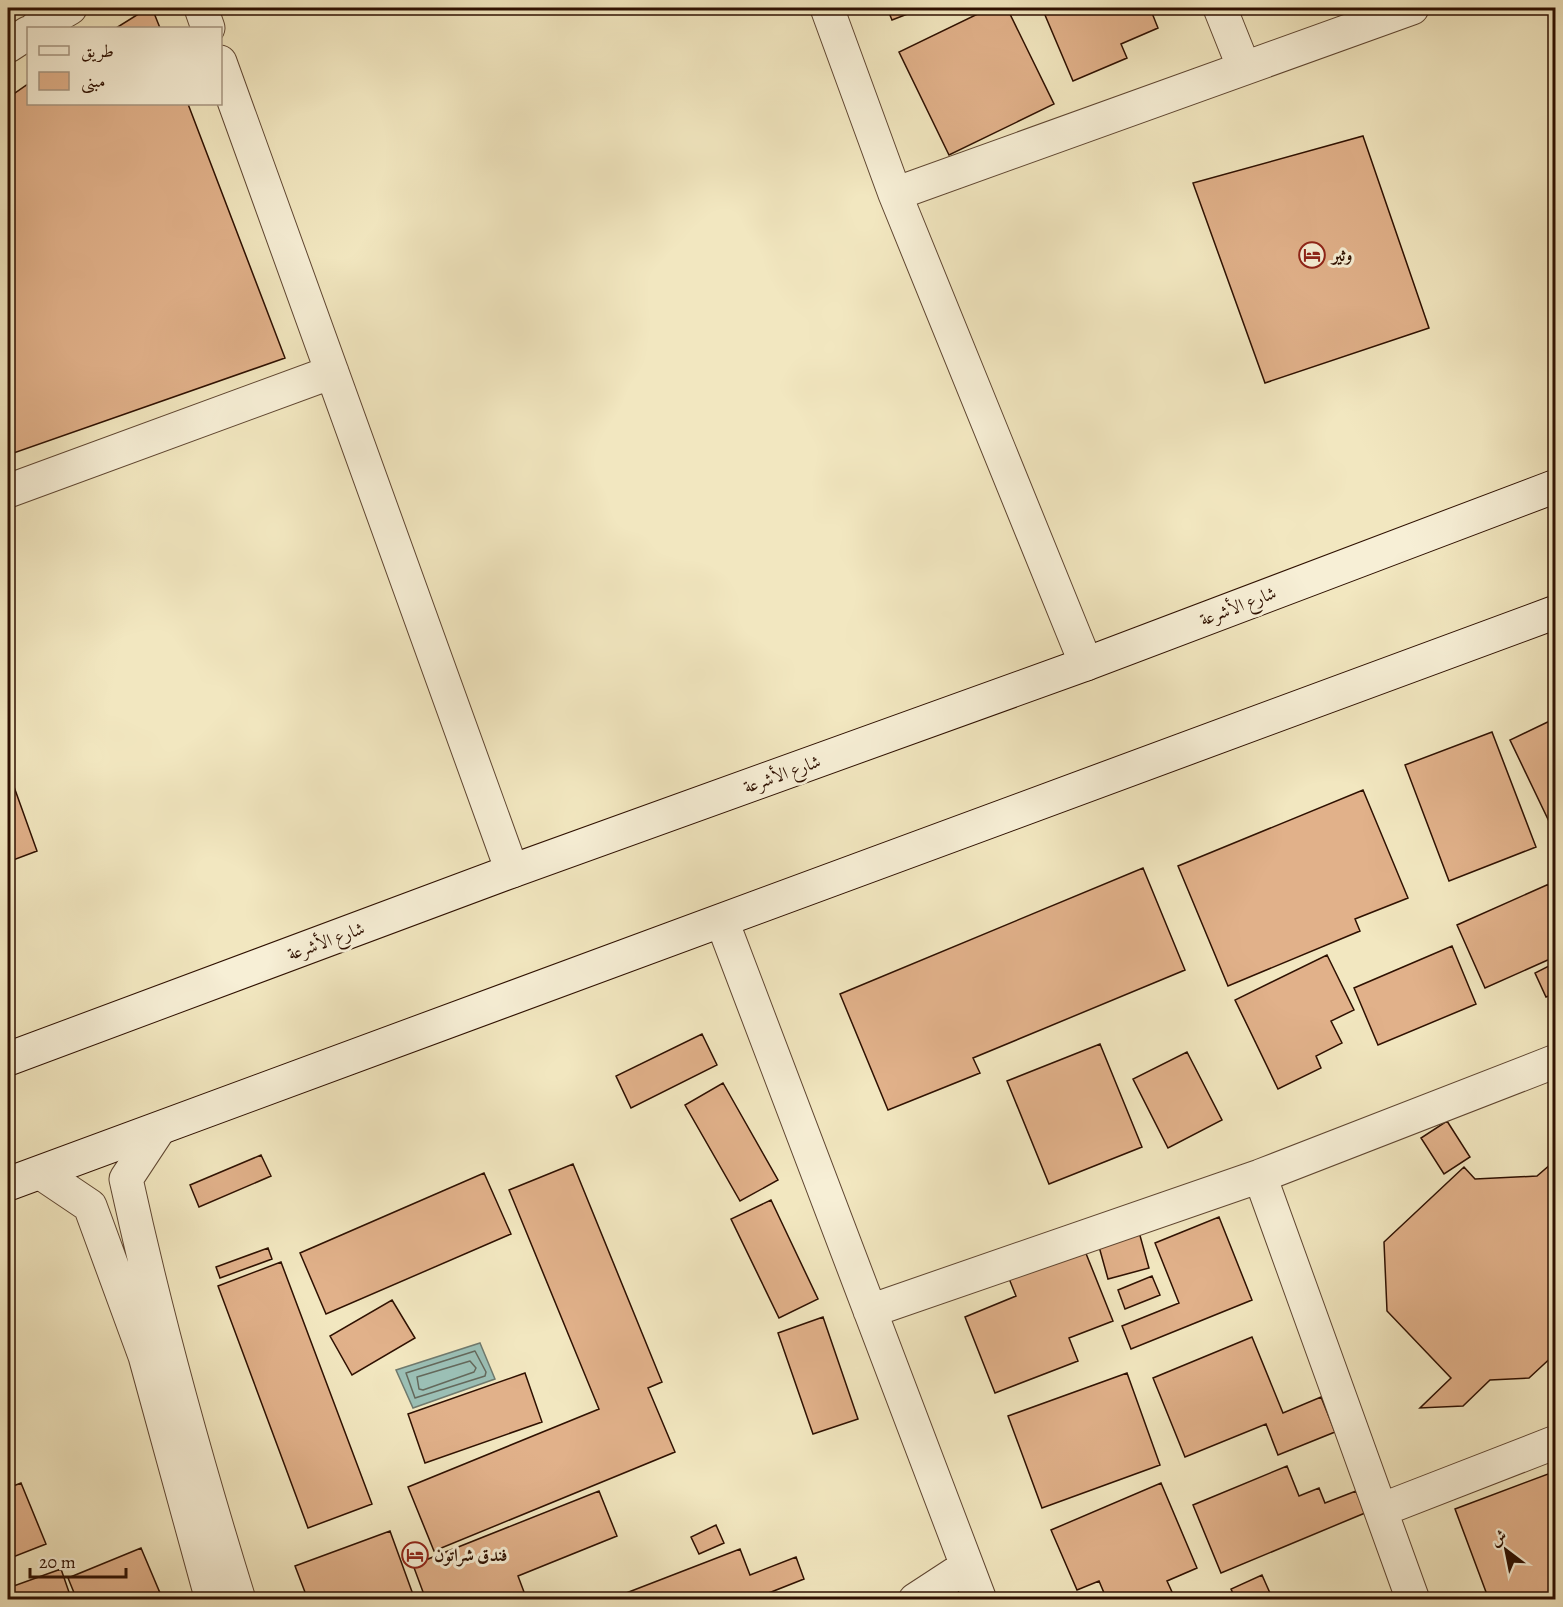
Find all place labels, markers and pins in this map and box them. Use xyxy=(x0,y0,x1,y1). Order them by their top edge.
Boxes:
hotel icon: وثير xyxy=(1297,240,1327,270)
place label: وثير xyxy=(1330,243,1353,267)
hotel icon: فندق شراتون xyxy=(400,1540,430,1570)
place label: فندق شراتون xyxy=(434,1543,508,1567)

